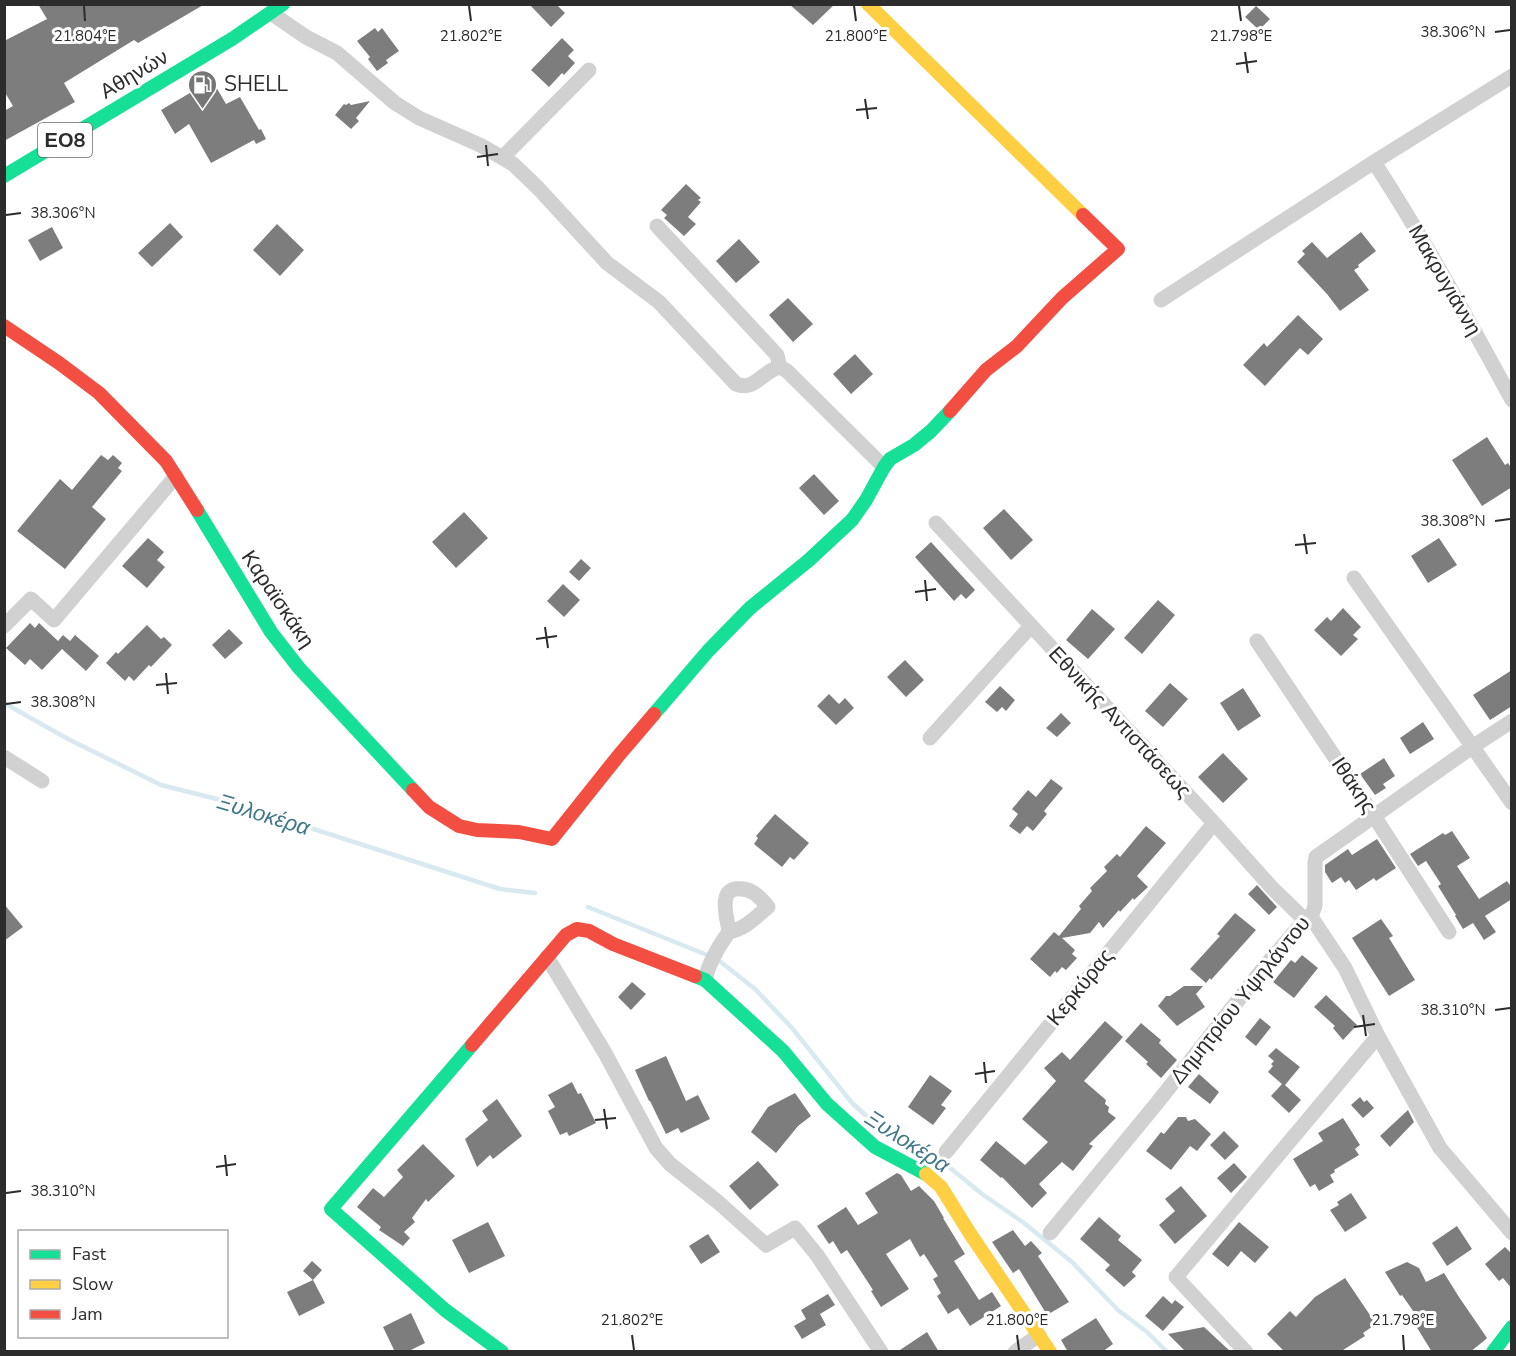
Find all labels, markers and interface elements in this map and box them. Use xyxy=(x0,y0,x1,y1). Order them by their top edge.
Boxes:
text: 38.306°N xyxy=(1420,22,1486,42)
text: 21.804°E xyxy=(54,26,116,46)
text: 21.802°E xyxy=(440,26,502,46)
text: 21.800°E xyxy=(825,26,887,46)
text: 21.798°E xyxy=(1210,26,1272,46)
street label: Αθηνών xyxy=(95,43,173,105)
fuel station icon: SHELL xyxy=(187,68,219,110)
place label: SHELL xyxy=(224,70,289,98)
road number: ΕΟ8 xyxy=(38,123,92,157)
text: 38.306°N xyxy=(30,203,96,223)
street label: Μακρυγιάννη xyxy=(1402,219,1488,341)
text: 38.308°N xyxy=(1420,511,1486,531)
street label: Καραϊσκάκη xyxy=(235,545,321,653)
street label: Εθνικής Αντιστάσεως xyxy=(1042,640,1198,804)
text: 38.308°N xyxy=(30,692,96,712)
street label: Ιθάκης xyxy=(1325,751,1383,819)
water label: Ξυλοκέρα xyxy=(213,786,315,844)
street label: Δημητρίου Υψηλάντου xyxy=(1163,910,1317,1090)
street label: Κερκύρας xyxy=(1040,943,1120,1031)
text: 38.310°N xyxy=(1420,1000,1486,1020)
water label: Ξυλοκέρα xyxy=(859,1103,957,1181)
text: 38.310°N xyxy=(30,1181,96,1201)
legend xyxy=(18,1230,228,1338)
text: Fast xyxy=(72,1242,107,1266)
text: Slow xyxy=(72,1272,113,1296)
text: Jam xyxy=(71,1302,103,1326)
text: 21.802°E xyxy=(601,1310,663,1330)
text: 21.800°E xyxy=(986,1310,1048,1330)
text: 21.798°E xyxy=(1372,1310,1434,1330)

